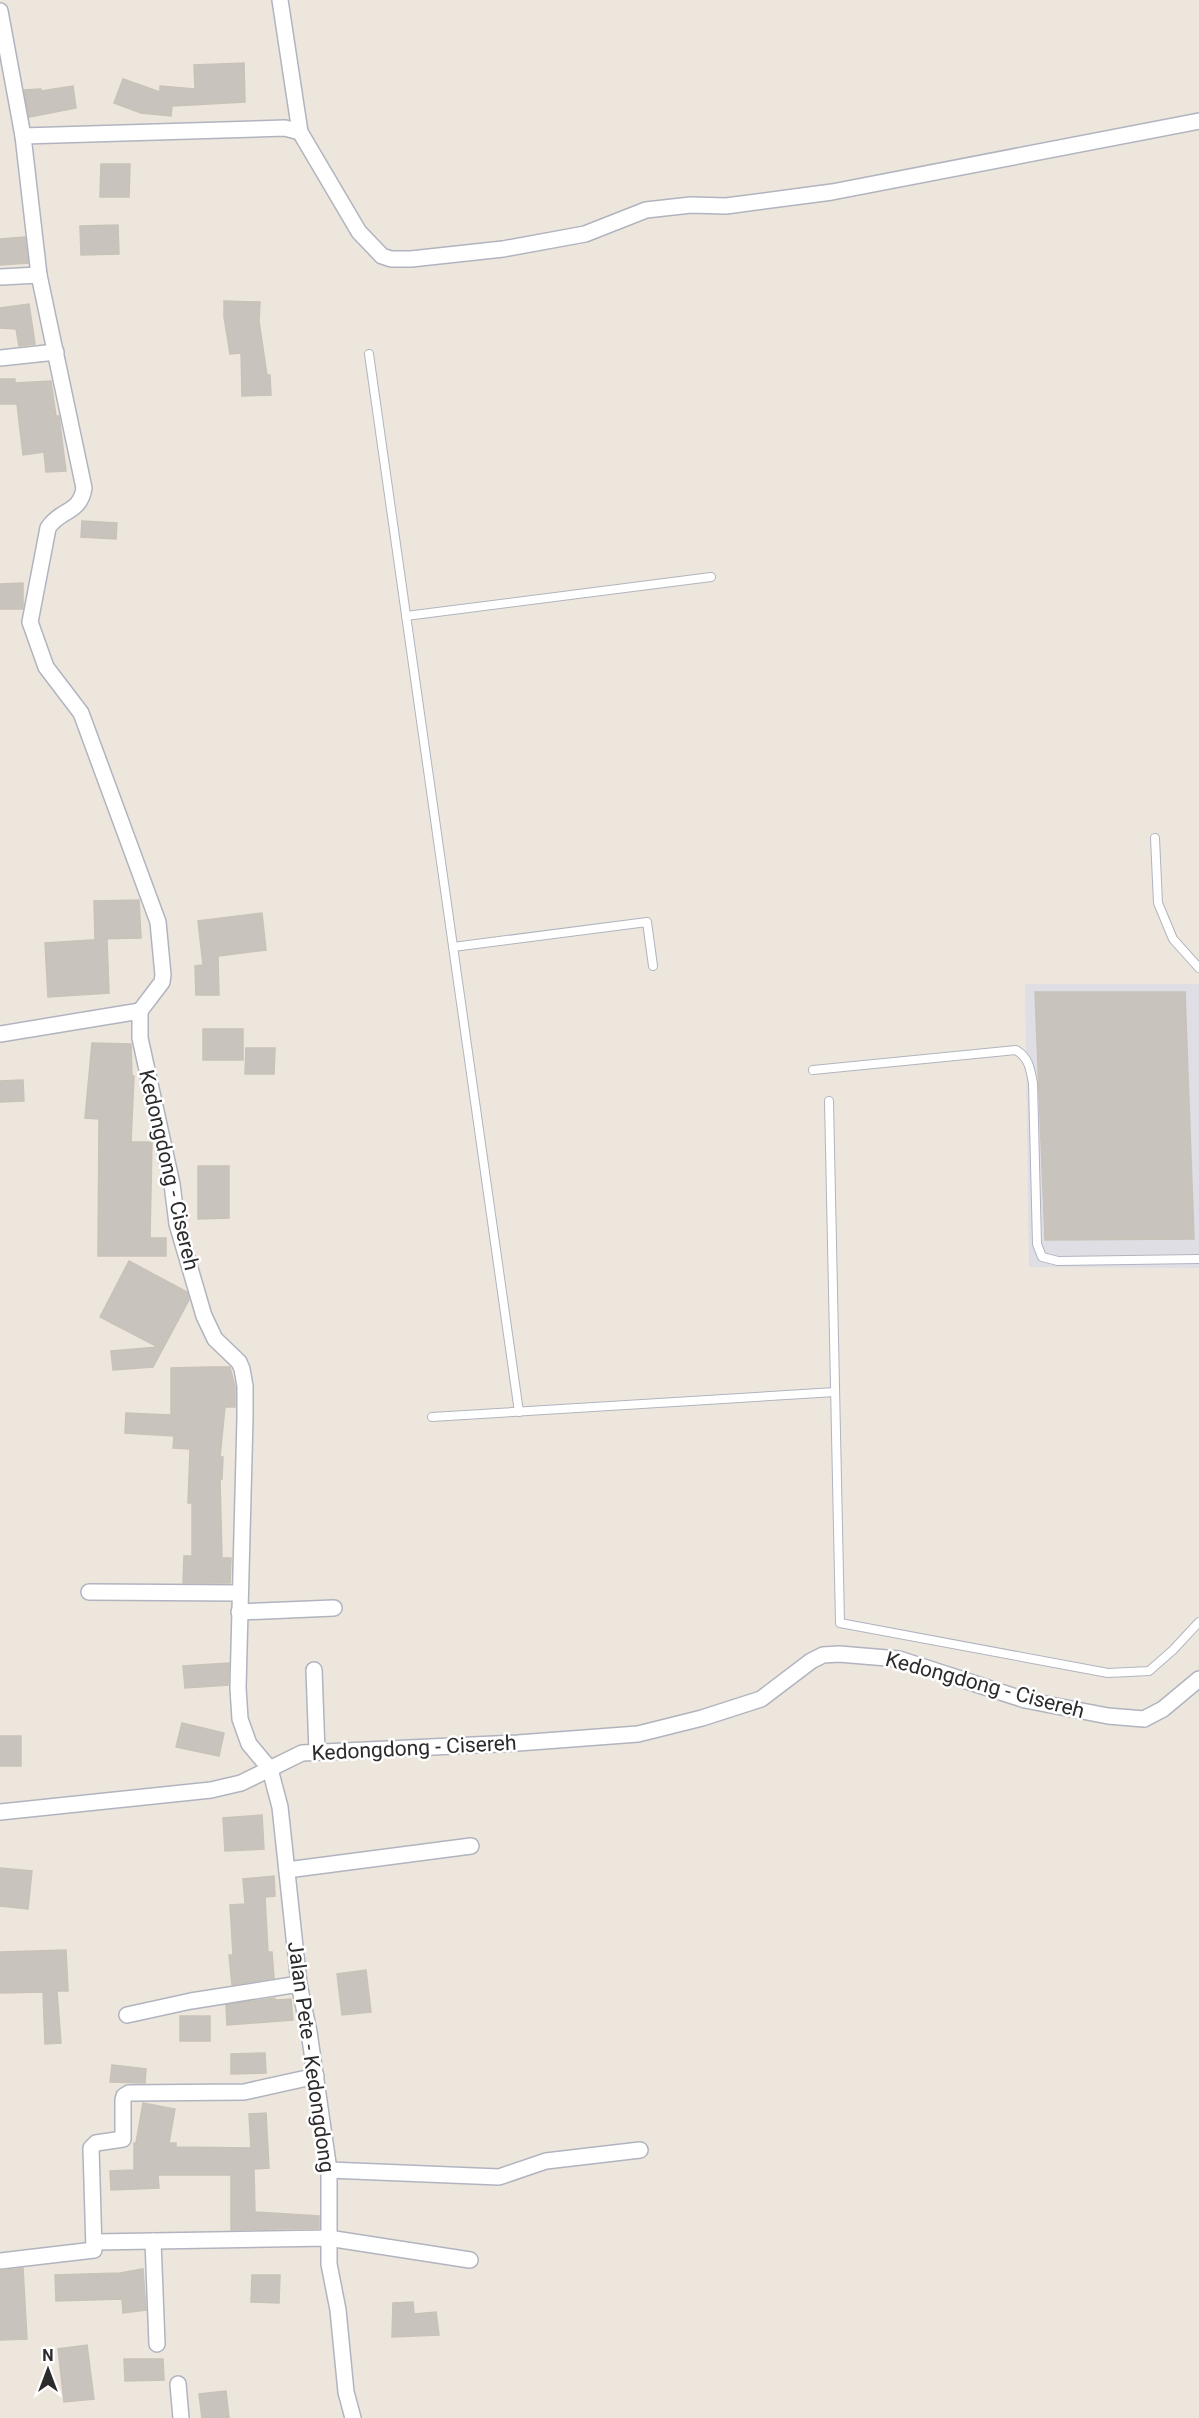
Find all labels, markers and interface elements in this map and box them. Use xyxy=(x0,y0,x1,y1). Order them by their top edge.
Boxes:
street label: Kedongdong - Cisereh xyxy=(134,1067,204,1273)
street label: Kedongdong - Cisereh xyxy=(883,1647,1087,1723)
street label: Kedongdong - Cisereh xyxy=(311,1731,517,1765)
street label: Jalan Pete - Kedongdong xyxy=(283,1940,339,2174)
north arrow xyxy=(18,2340,78,2400)
text: N xyxy=(42,2346,54,2365)

